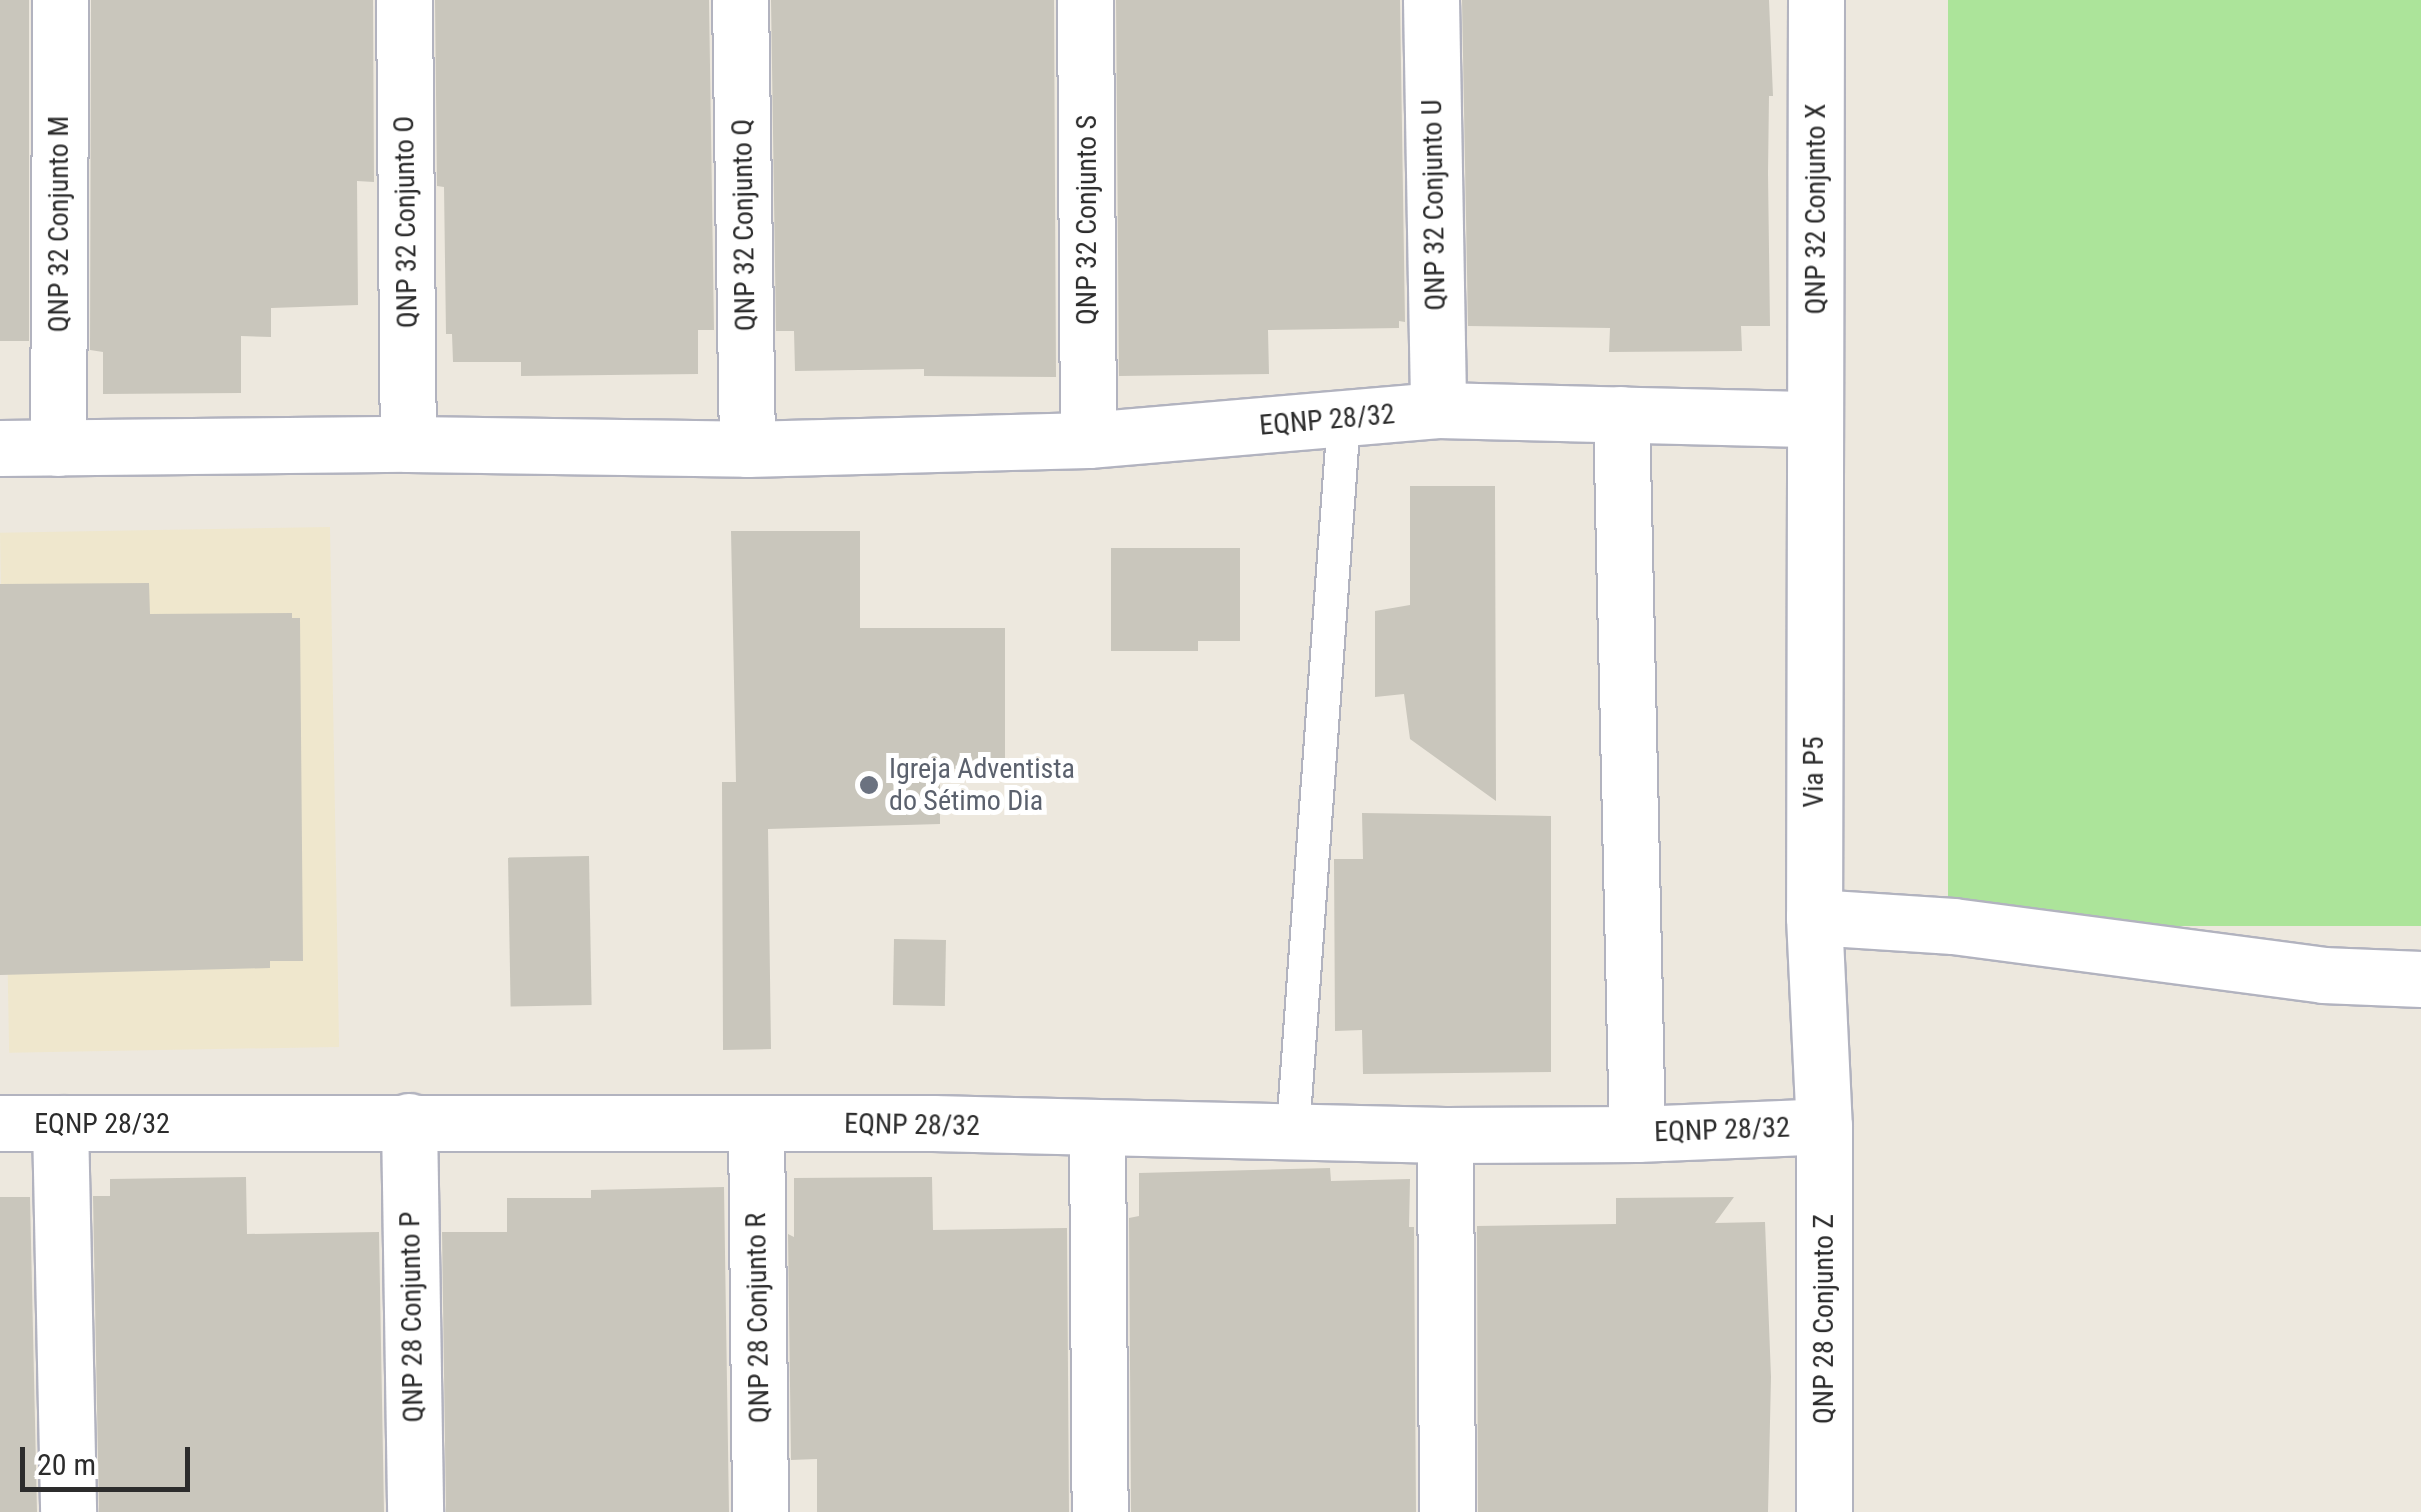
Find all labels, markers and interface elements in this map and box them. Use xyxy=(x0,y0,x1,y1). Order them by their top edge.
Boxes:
street label: QNP 32 Conjunto U xyxy=(1415,99,1453,311)
street label: QNP 32 Conjunto X xyxy=(1799,104,1833,314)
street label: QNP 32 Conjunto S xyxy=(1070,115,1104,325)
street label: QNP 32 Conjunto M xyxy=(42,116,76,332)
street label: QNP 32 Conjunto O xyxy=(387,116,425,328)
street label: QNP 32 Conjunto Q xyxy=(725,119,763,331)
street label: EQNP 28/32 xyxy=(1258,397,1396,443)
street label: Via P5 xyxy=(1797,736,1831,808)
place label: Igreja Adventista do Sétimo Dia xyxy=(889,752,1075,818)
marker: Igreja Adventista do Sétimo Dia xyxy=(858,774,880,796)
street label: EQNP 28/32 xyxy=(34,1107,170,1141)
street label: EQNP 28/32 xyxy=(844,1107,980,1143)
street label: EQNP 28/32 xyxy=(1654,1111,1790,1149)
street label: QNP 28 Conjunto P xyxy=(393,1211,431,1423)
street label: QNP 28 Conjunto R xyxy=(739,1213,777,1423)
street label: QNP 28 Conjunto Z xyxy=(1807,1214,1841,1424)
scale bar xyxy=(25,1427,195,1489)
text: 20 m xyxy=(37,1447,96,1482)

